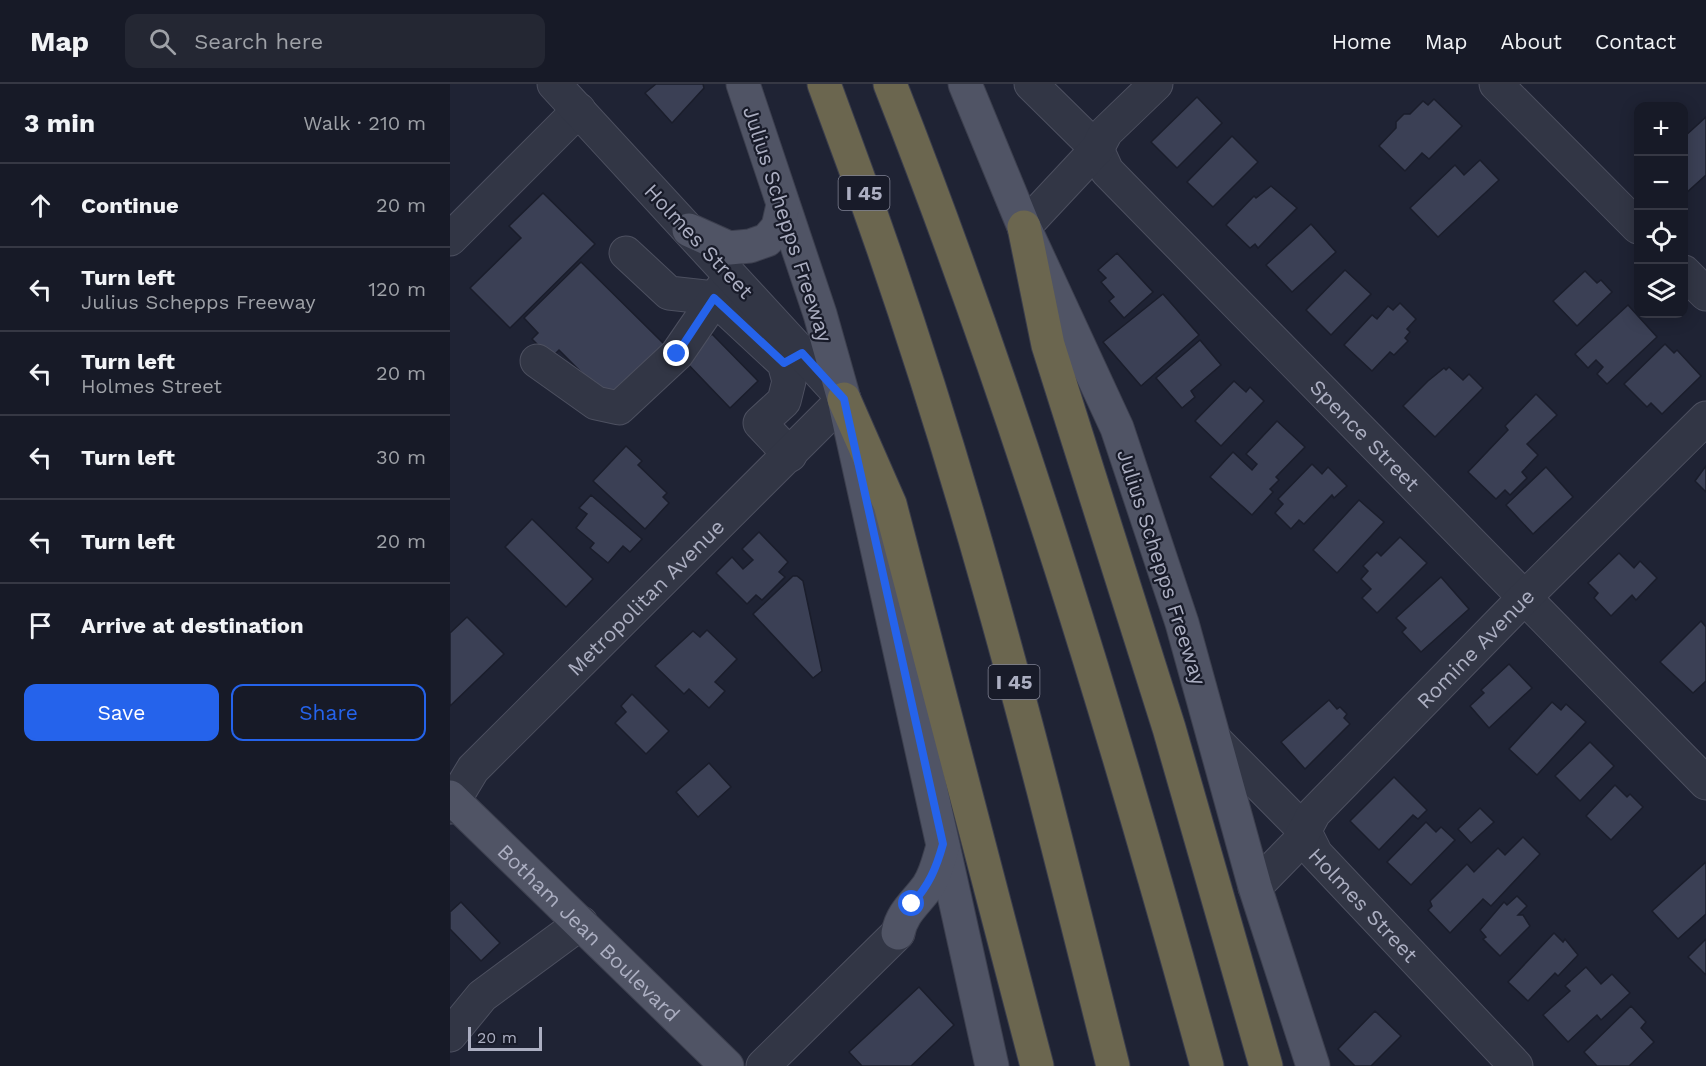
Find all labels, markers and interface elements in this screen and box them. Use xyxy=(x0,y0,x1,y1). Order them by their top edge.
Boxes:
search box xyxy=(125,14,545,68)
text: Map xyxy=(30,25,89,58)
icon: search xyxy=(146,25,179,58)
text: Search here xyxy=(194,29,323,54)
text: Home xyxy=(1332,29,1392,54)
text: Map xyxy=(1425,29,1468,54)
text: About xyxy=(1501,29,1562,54)
text: Contact xyxy=(1595,29,1676,54)
map controls xyxy=(1634,102,1688,318)
button: + xyxy=(1634,102,1688,156)
street label: Julius Schepps Freeway xyxy=(738,103,838,345)
text: 3 min xyxy=(24,108,95,138)
text: Walk · 210 m xyxy=(303,111,426,135)
button: − xyxy=(1634,156,1688,210)
road number: I 45 xyxy=(838,176,890,210)
street label: Holmes Street xyxy=(639,178,759,304)
icon: ahead xyxy=(24,189,57,222)
text: Continue xyxy=(81,193,179,218)
text: 20 m xyxy=(376,193,426,217)
button: locate xyxy=(1634,210,1688,264)
button: layers xyxy=(1634,264,1688,318)
text: Turn left xyxy=(81,265,175,290)
icon: left xyxy=(24,273,57,306)
text: 120 m xyxy=(368,277,426,301)
text: Julius Schepps Freeway xyxy=(81,290,316,314)
route end xyxy=(663,340,689,366)
text: Turn left xyxy=(81,349,175,374)
icon: left xyxy=(24,357,57,390)
text: 20 m xyxy=(376,361,426,385)
text: Holmes Street xyxy=(81,374,222,398)
street label: Spence Street xyxy=(1305,374,1425,496)
icon: left xyxy=(24,441,57,474)
text: Turn left xyxy=(81,445,175,470)
text: 30 m xyxy=(376,445,426,469)
street label: Julius Schepps Freeway xyxy=(1112,446,1212,688)
street label: Metropolitan Avenue xyxy=(562,514,729,680)
icon: left xyxy=(24,525,57,558)
text: Turn left xyxy=(81,529,175,554)
text: 20 m xyxy=(376,529,426,553)
street label: Romine Avenue xyxy=(1411,583,1539,713)
icon: arrive xyxy=(24,609,57,642)
text: Arrive at destination xyxy=(81,613,304,638)
road number: I 45 xyxy=(988,665,1040,699)
button: Save xyxy=(24,684,219,741)
button: Share xyxy=(231,684,426,741)
street label: Botham Jean Boulevard xyxy=(493,838,685,1026)
street label: Holmes Street xyxy=(1304,842,1424,967)
route start xyxy=(898,890,924,916)
scale bar xyxy=(468,1024,542,1052)
text: 20 m xyxy=(477,1028,517,1047)

